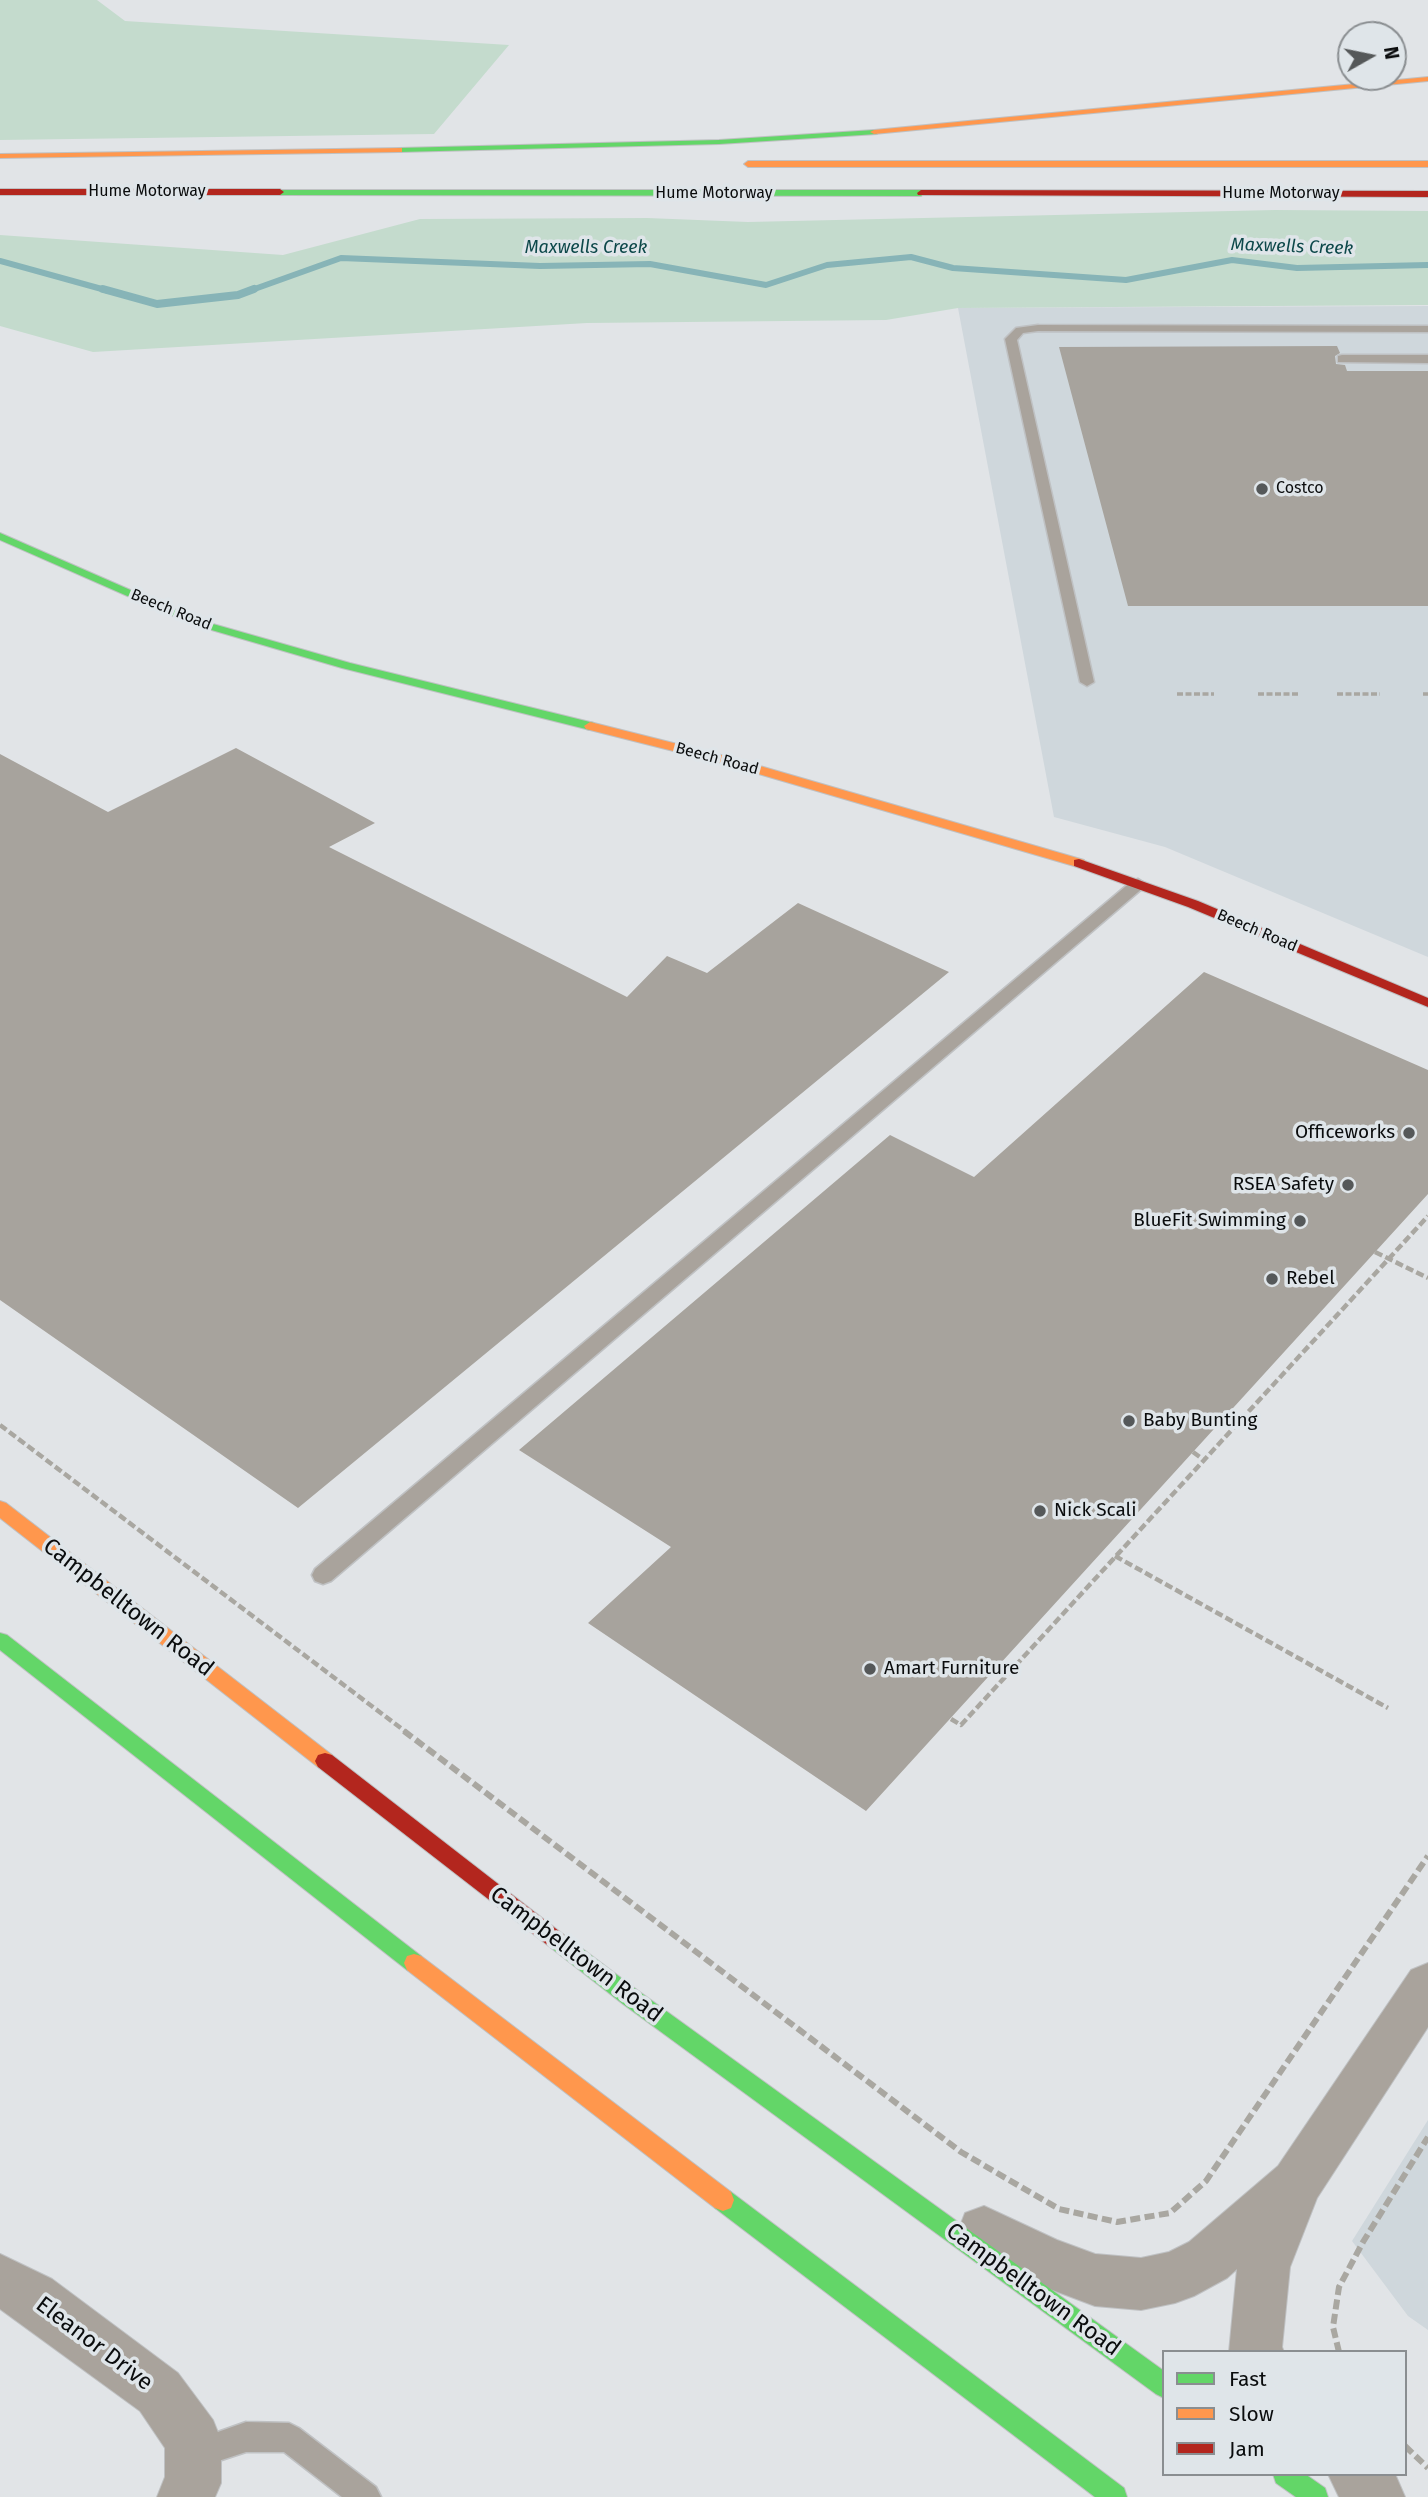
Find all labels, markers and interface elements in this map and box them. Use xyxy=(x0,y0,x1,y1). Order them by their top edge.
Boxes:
north arrow xyxy=(1337,21,1407,91)
text: N xyxy=(1379,45,1404,61)
street label: Hume Motorway xyxy=(88,182,206,202)
street label: Hume Motorway xyxy=(655,184,773,204)
street label: Hume Motorway xyxy=(1222,184,1340,204)
water label: Maxwells Creek xyxy=(1230,234,1354,260)
water label: Maxwells Creek xyxy=(525,237,647,259)
place label: Costco xyxy=(1276,479,1324,499)
marker: Costco xyxy=(1254,481,1270,497)
street label: Beech Road xyxy=(128,585,214,635)
street label: Beech Road xyxy=(673,739,761,779)
street label: Beech Road xyxy=(1214,905,1300,957)
place label: Officeworks xyxy=(1295,1122,1395,1144)
marker: Officeworks xyxy=(1401,1125,1417,1141)
place label: RSEA Safety xyxy=(1233,1174,1334,1196)
marker: RSEA Safety xyxy=(1340,1177,1356,1193)
place label: BlueFit Swimming xyxy=(1133,1210,1286,1232)
marker: BlueFit Swimming xyxy=(1292,1213,1308,1229)
place label: Rebel xyxy=(1286,1268,1335,1290)
marker: Rebel xyxy=(1264,1271,1280,1287)
place label: Baby Bunting xyxy=(1143,1410,1257,1432)
marker: Baby Bunting xyxy=(1121,1413,1137,1429)
place label: Nick Scali xyxy=(1054,1500,1136,1522)
marker: Nick Scali xyxy=(1032,1503,1048,1519)
street label: Campbelltown Road xyxy=(37,1533,219,1683)
place label: Amart Furniture xyxy=(884,1658,1019,1680)
marker: Amart Furniture xyxy=(862,1661,878,1677)
street label: Campbelltown Road xyxy=(484,1881,668,2029)
street label: Campbelltown Road xyxy=(940,2217,1126,2363)
street label: Eleanor Drive xyxy=(30,2291,158,2397)
legend xyxy=(1162,2350,1407,2476)
text: Fast xyxy=(1229,2366,1267,2392)
text: Slow xyxy=(1229,2401,1274,2427)
text: Jam xyxy=(1229,2436,1265,2462)

